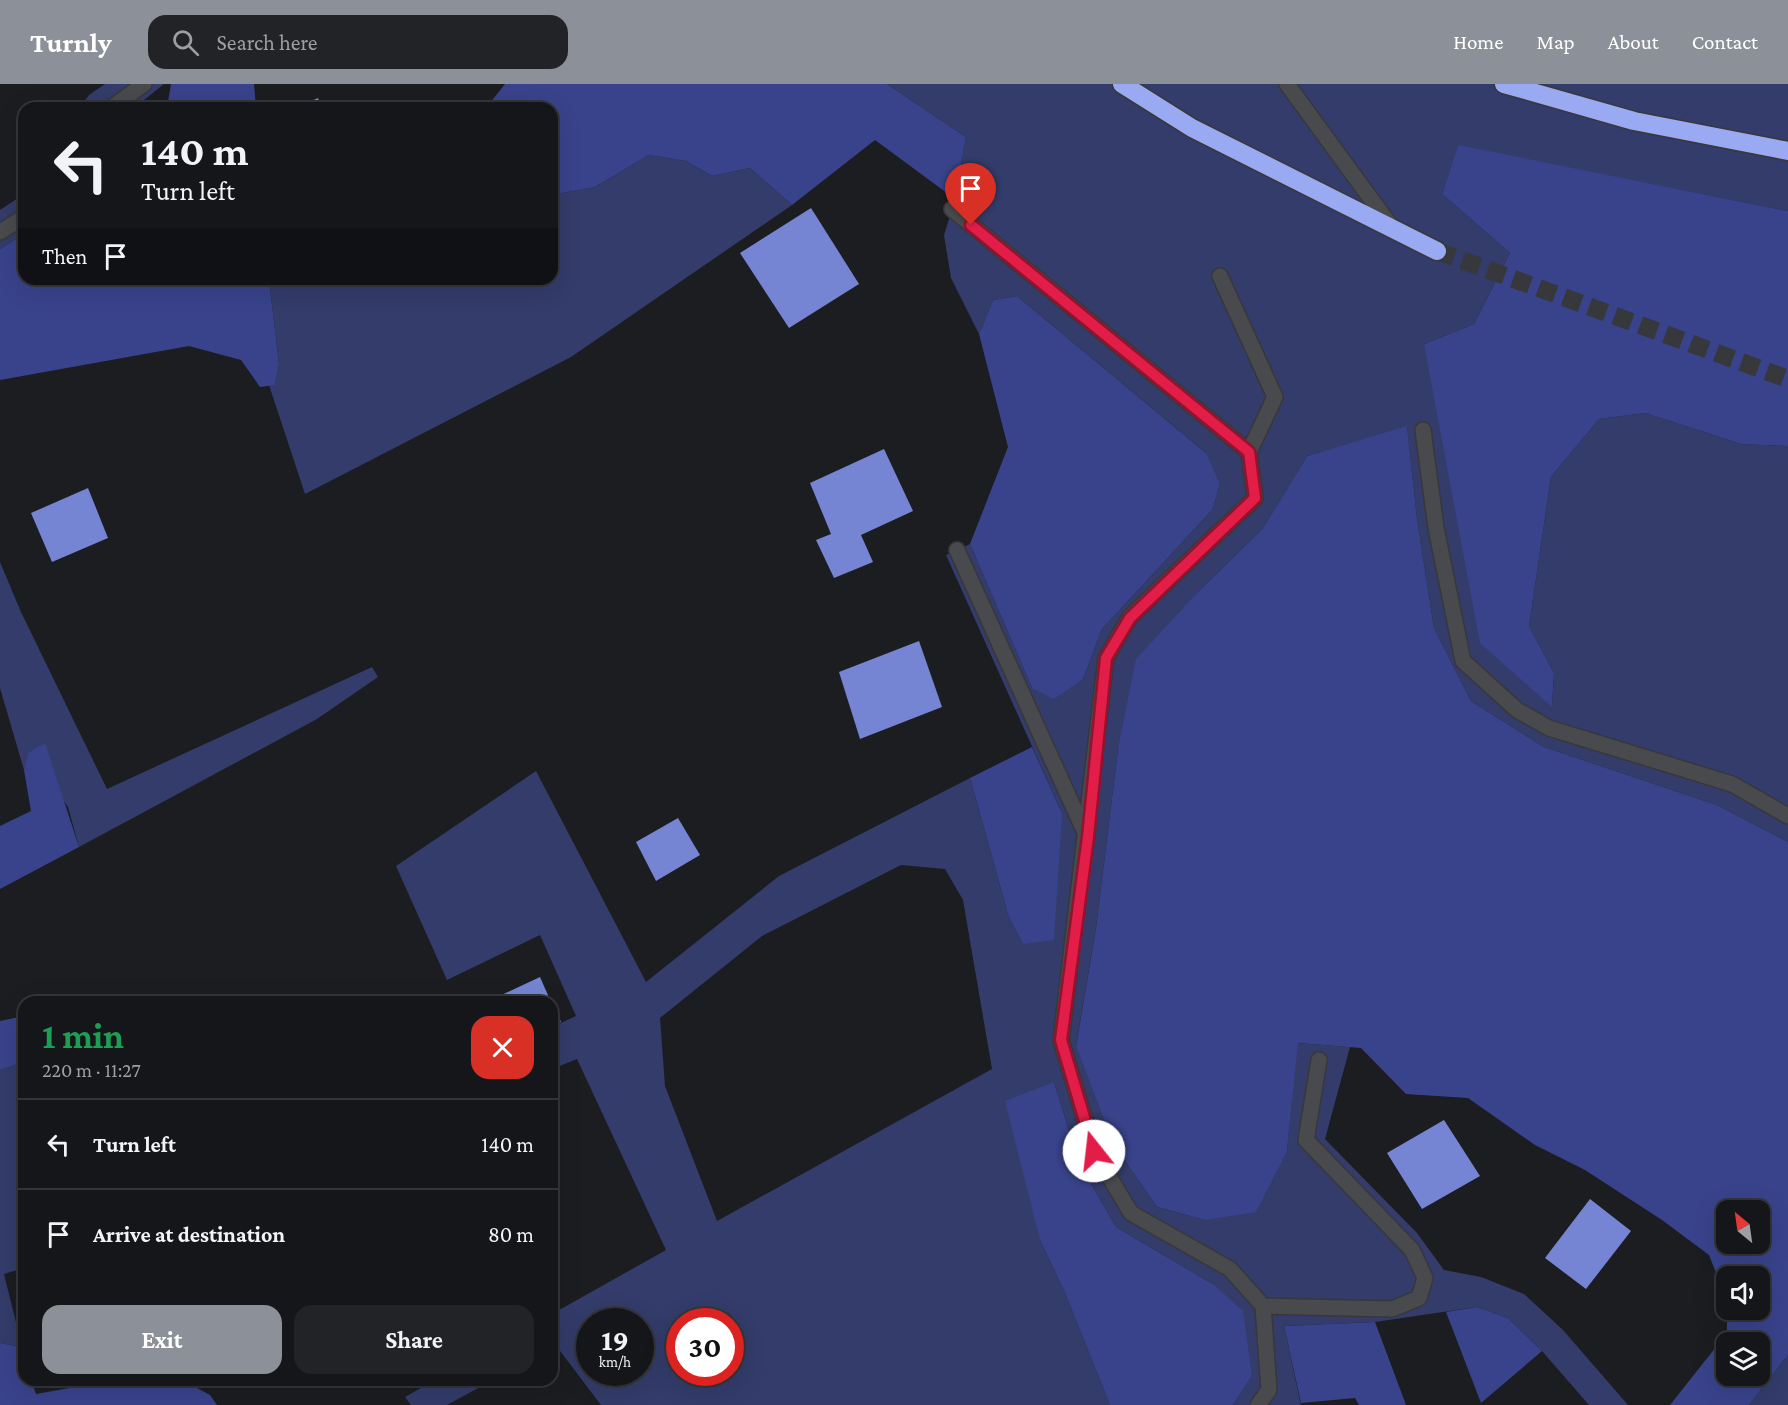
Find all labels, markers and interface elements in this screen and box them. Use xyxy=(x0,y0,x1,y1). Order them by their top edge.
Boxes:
search box xyxy=(148,15,568,69)
icon: search xyxy=(169,26,202,59)
text: Turnly xyxy=(30,27,112,58)
text: Search here xyxy=(217,30,318,55)
text: Home xyxy=(1453,30,1503,54)
text: Map xyxy=(1536,30,1575,54)
text: About xyxy=(1608,30,1659,54)
text: Contact xyxy=(1692,30,1758,54)
icon: left xyxy=(42,126,120,204)
text: 140 m xyxy=(141,127,249,174)
pin xyxy=(945,163,996,225)
icon: arrive xyxy=(954,172,987,205)
text: Turn left xyxy=(141,176,235,206)
icon: arrive xyxy=(99,240,132,273)
text: Then xyxy=(42,244,87,269)
text: 1 min xyxy=(42,1016,124,1056)
button: close xyxy=(471,1016,534,1079)
text: 220 m · 11:27 xyxy=(42,1059,141,1081)
position arrow xyxy=(1062,1119,1126,1183)
icon: left xyxy=(42,1128,75,1161)
text: Turn left xyxy=(93,1132,176,1157)
text: 140 m xyxy=(481,1132,534,1157)
north arrow xyxy=(1716,1200,1770,1254)
map controls xyxy=(1716,1200,1770,1386)
icon: arrive xyxy=(42,1218,75,1251)
text: Arrive at destination xyxy=(93,1222,285,1247)
text: 80 m xyxy=(488,1222,534,1247)
button: sound xyxy=(1716,1266,1770,1320)
button: Exit xyxy=(42,1305,282,1374)
button: Share xyxy=(294,1305,534,1374)
speed limit sign: 30 xyxy=(666,1308,744,1386)
text: 19 xyxy=(601,1323,629,1356)
button: layers xyxy=(1716,1332,1770,1386)
text: km/h xyxy=(599,1354,631,1370)

